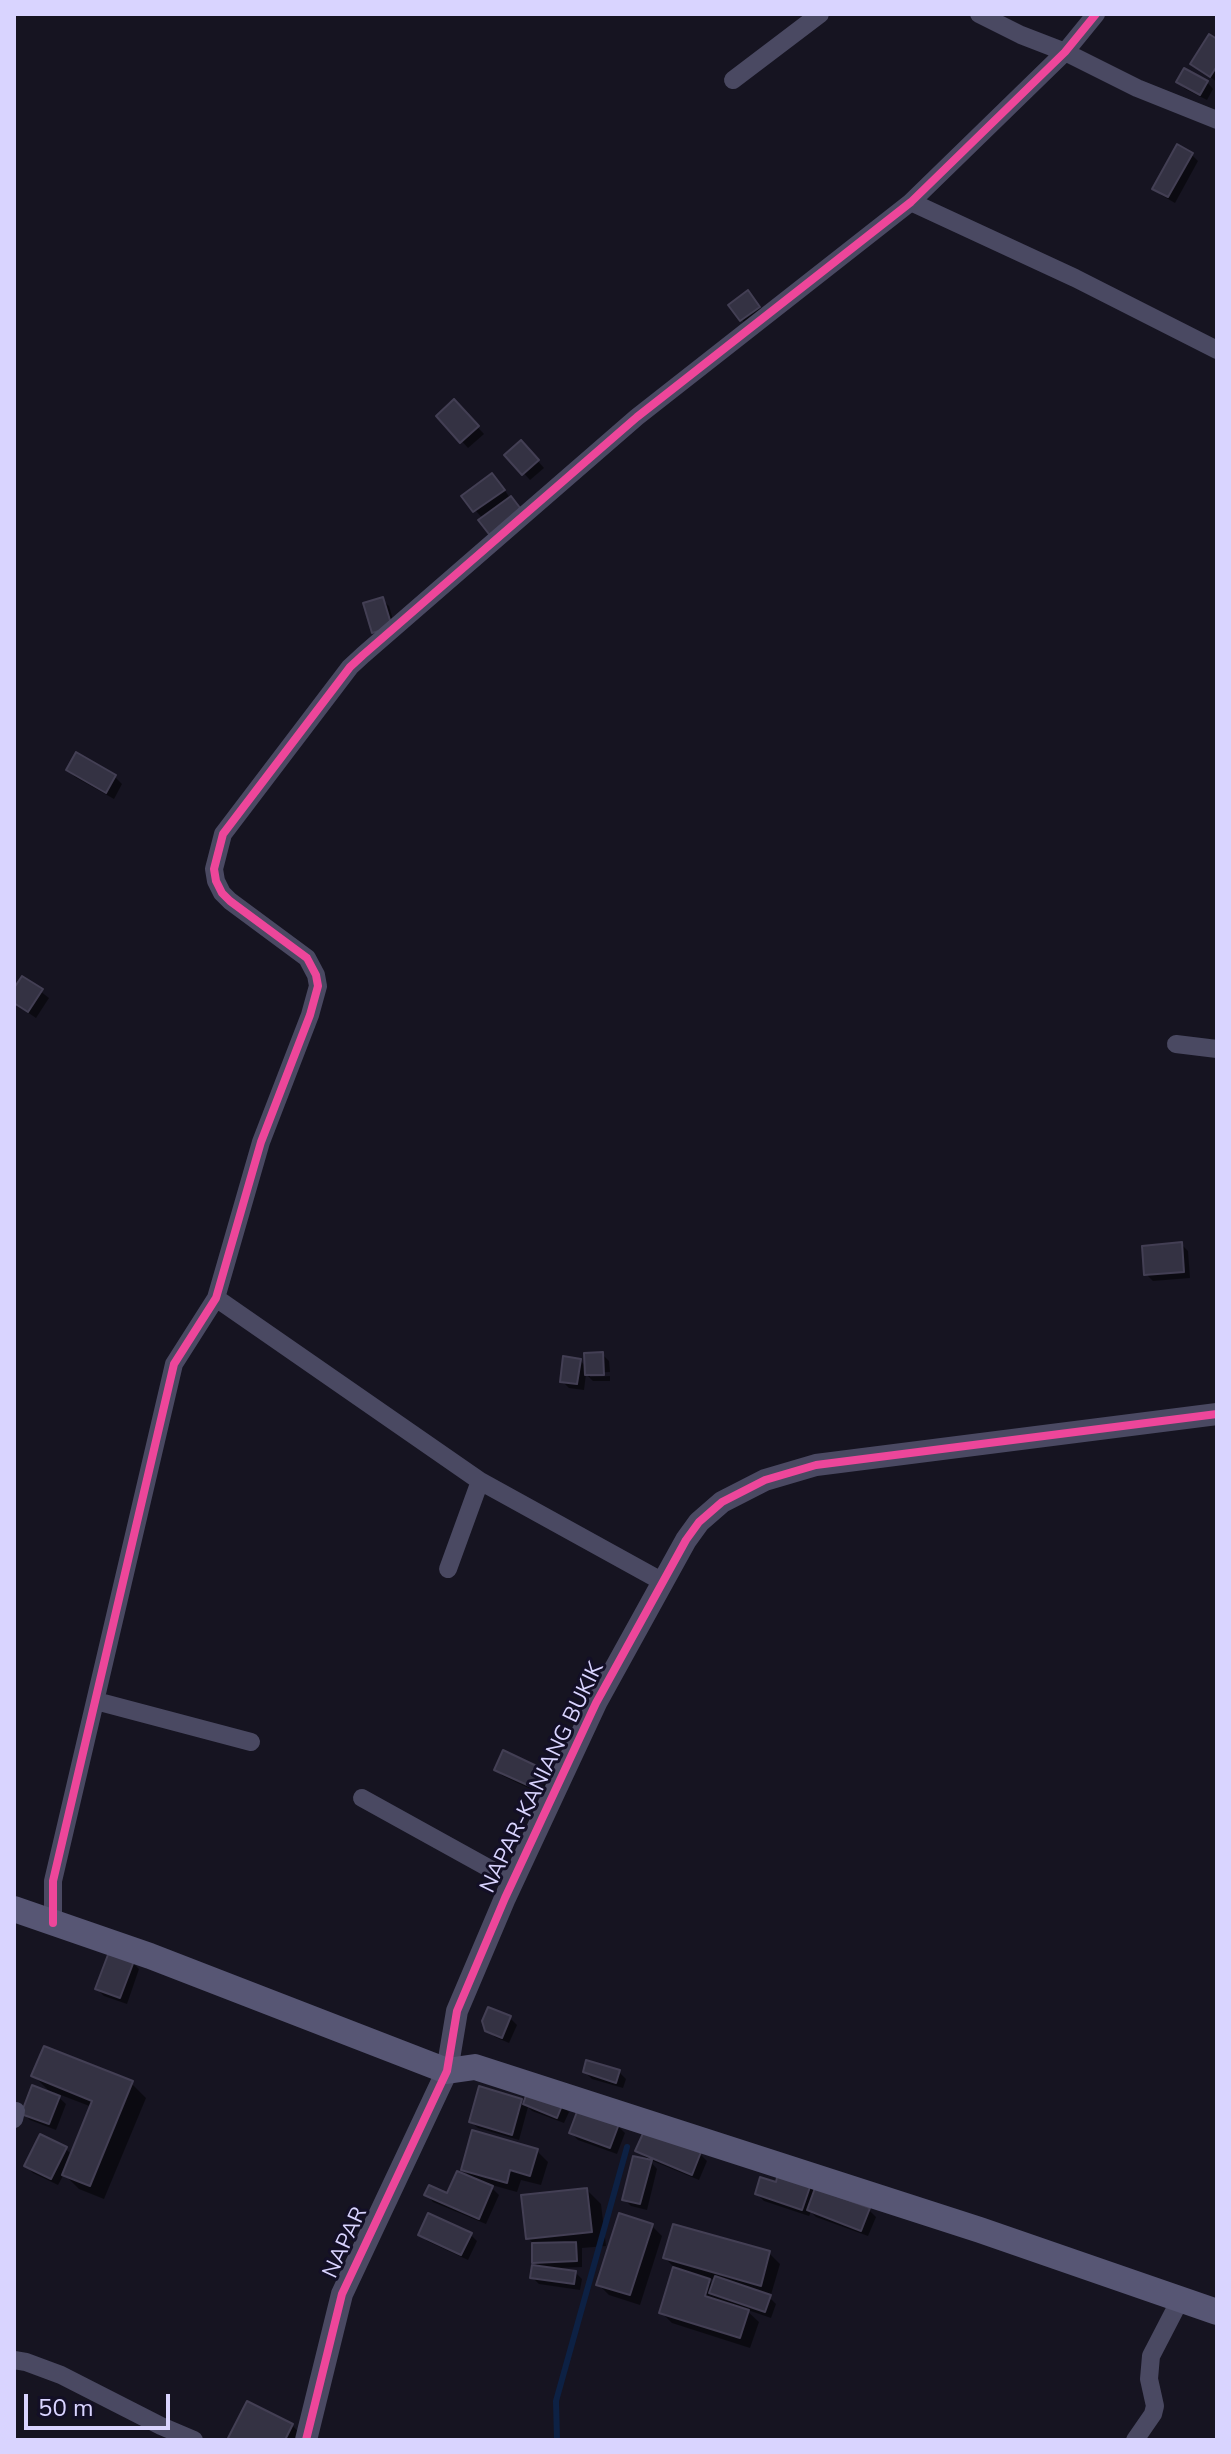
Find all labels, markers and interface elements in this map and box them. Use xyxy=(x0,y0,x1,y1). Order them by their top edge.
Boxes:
street label: NAPAR-KANIANG BUKIK xyxy=(476,1658,610,1898)
street label: NAPAR xyxy=(318,2203,374,2283)
scale bar xyxy=(28,2378,174,2428)
text: 50 m xyxy=(38,2392,94,2424)

